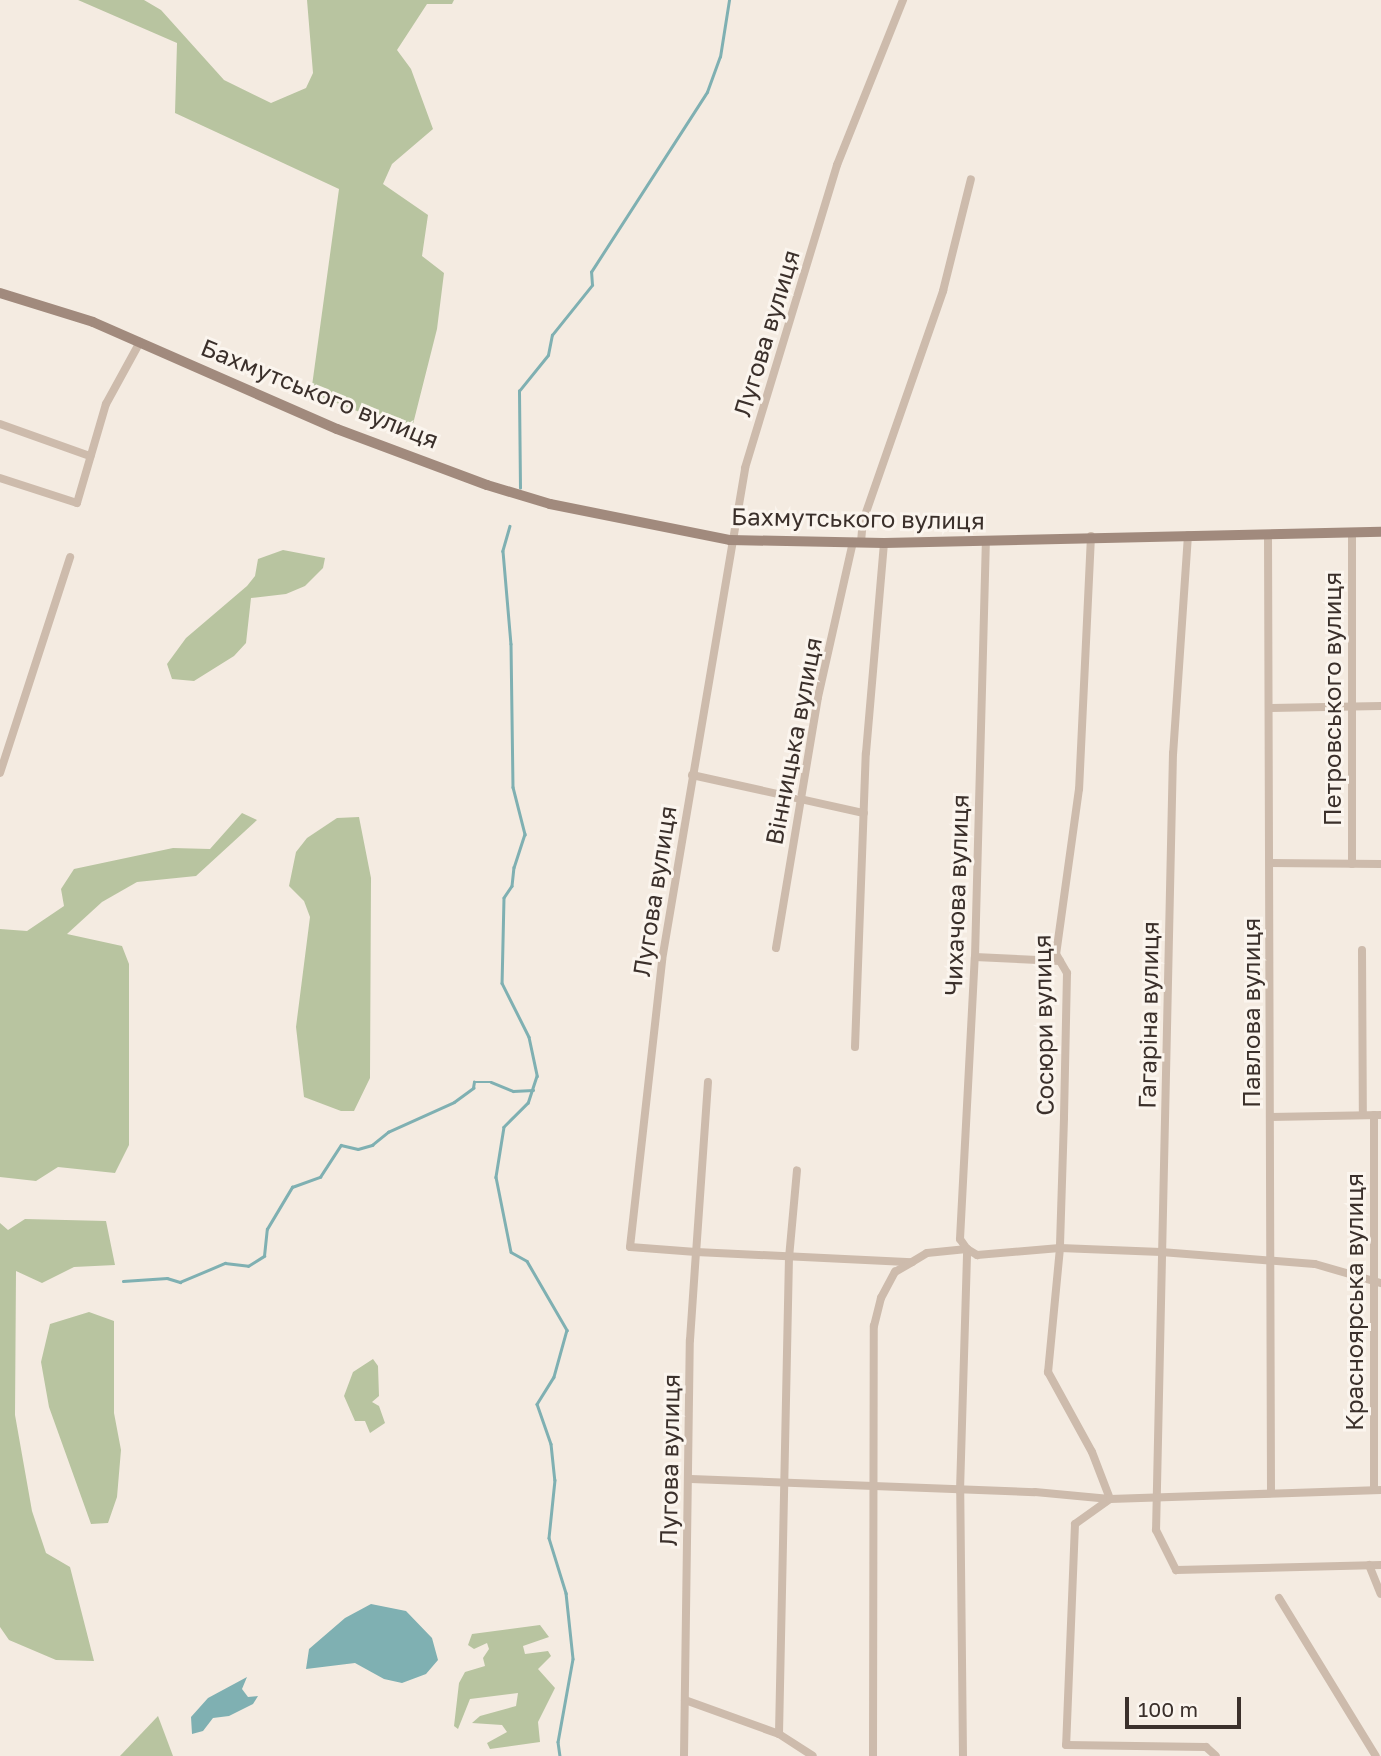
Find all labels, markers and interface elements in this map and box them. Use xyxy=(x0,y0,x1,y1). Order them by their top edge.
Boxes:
street label: Лугова вулиця xyxy=(727,246,805,420)
street label: Бахмутського вулиця xyxy=(197,332,443,454)
street label: Бахмутського вулиця xyxy=(731,501,985,535)
street label: Петровського вулиця xyxy=(1318,572,1346,826)
street label: Вінницька вулиця xyxy=(759,635,827,847)
street label: Чихачова вулиця xyxy=(938,794,974,996)
street label: Лугова вулиця xyxy=(626,804,682,978)
street label: Павлова вулиця xyxy=(1237,918,1265,1108)
street label: Гагаріна вулиця xyxy=(1132,921,1164,1109)
street label: Сосюри вулиця xyxy=(1027,934,1059,1116)
street label: Красноярська вулиця xyxy=(1340,1173,1368,1431)
street label: Лугова вулиця xyxy=(653,1374,685,1546)
scale bar xyxy=(1129,1682,1244,1726)
text: 100 m xyxy=(1138,1696,1198,1722)

